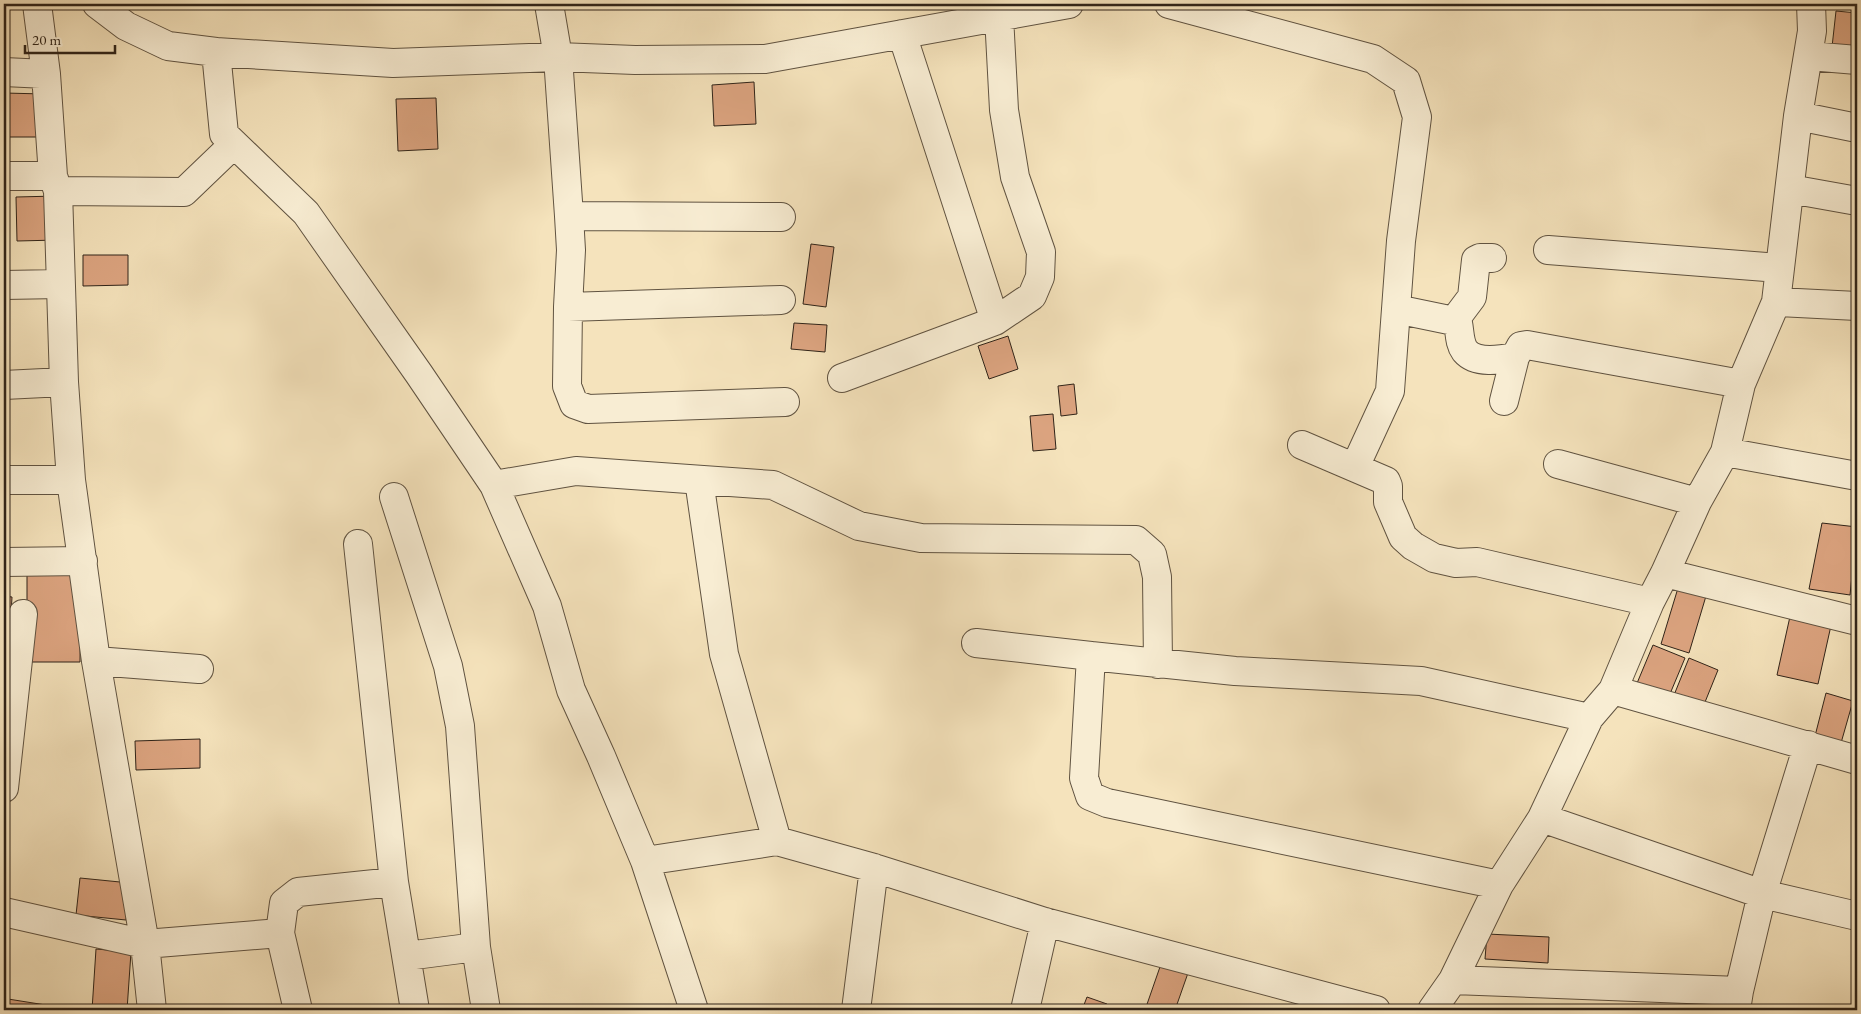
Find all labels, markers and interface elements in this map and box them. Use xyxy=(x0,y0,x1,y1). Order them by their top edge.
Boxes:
scale bar xyxy=(25,22,115,54)
text: 20 m xyxy=(32,30,61,49)

